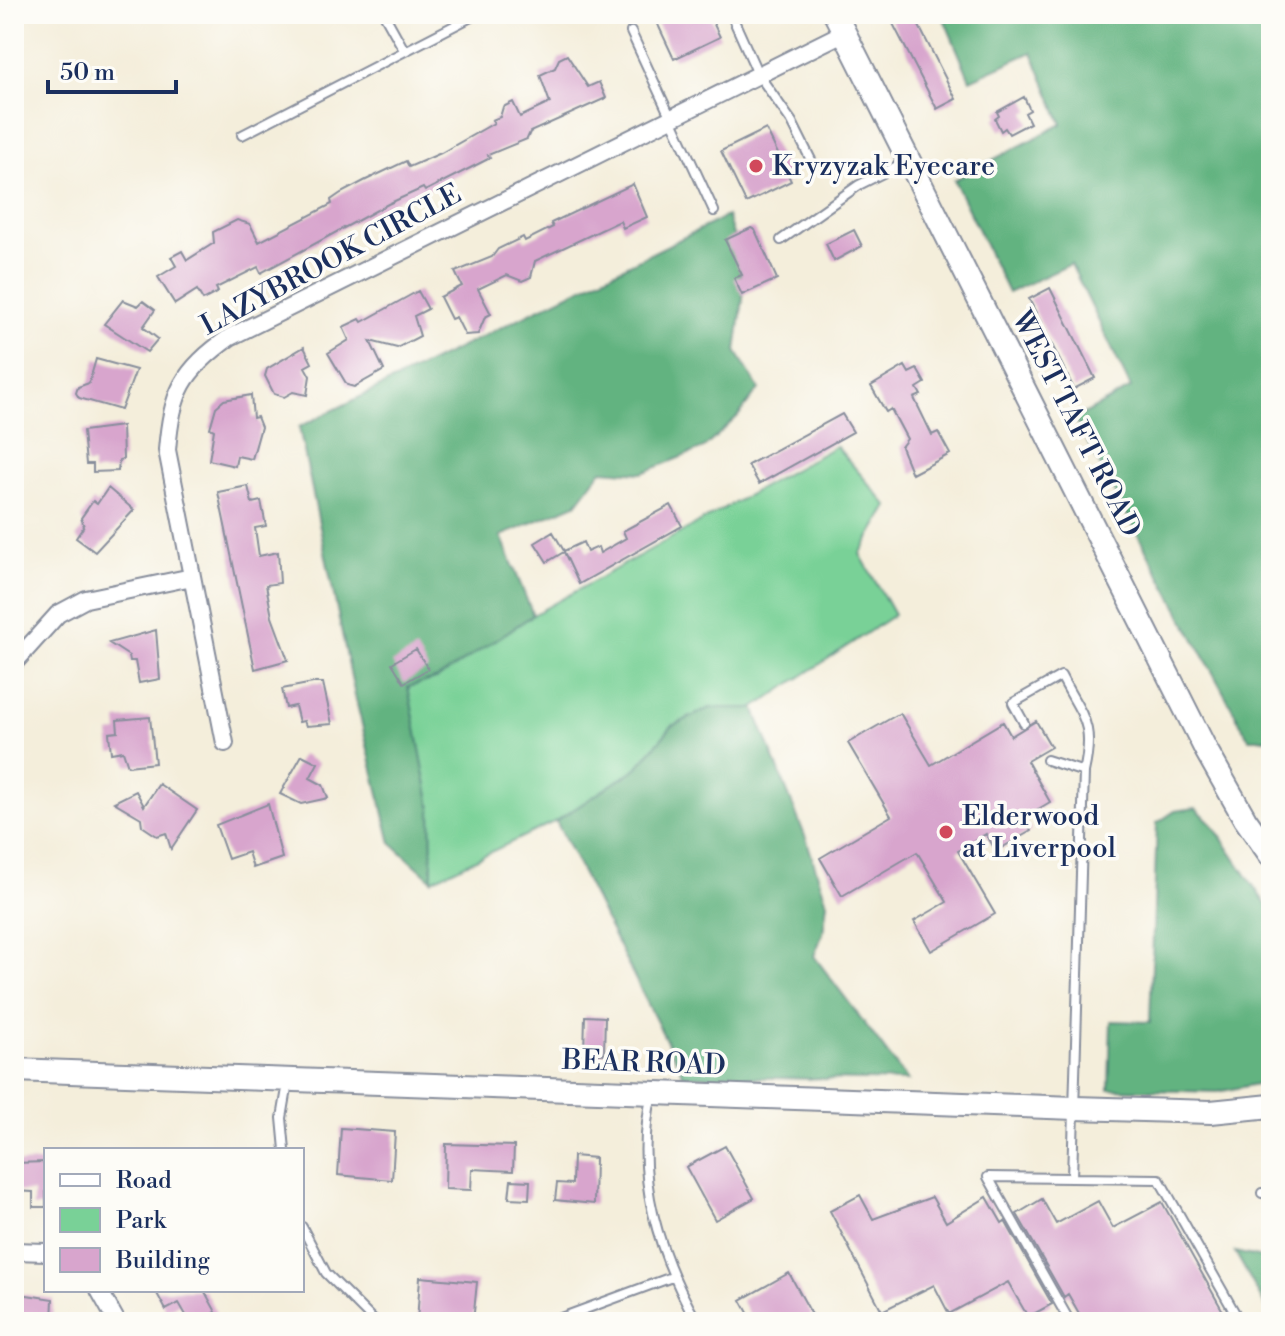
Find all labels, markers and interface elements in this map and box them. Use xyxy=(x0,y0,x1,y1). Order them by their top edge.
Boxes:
scale bar xyxy=(48,44,176,94)
text: 50 m xyxy=(60,58,115,88)
place label: Kryzyzak Eyecare xyxy=(772,149,995,184)
marker: Kryzyzak Eyecare xyxy=(747,157,765,175)
street label: LAZYBROOK CIRCLE xyxy=(195,176,467,344)
street label: WEST TAFT ROAD xyxy=(1003,304,1148,543)
place label: Elderwood at Liverpool xyxy=(962,799,1116,866)
marker: Elderwood at Liverpool xyxy=(937,823,955,841)
street label: BEAR ROAD xyxy=(560,1043,727,1083)
legend xyxy=(44,1148,304,1292)
text: Road xyxy=(116,1166,172,1196)
text: Park xyxy=(116,1206,167,1236)
text: Building xyxy=(115,1246,210,1276)

